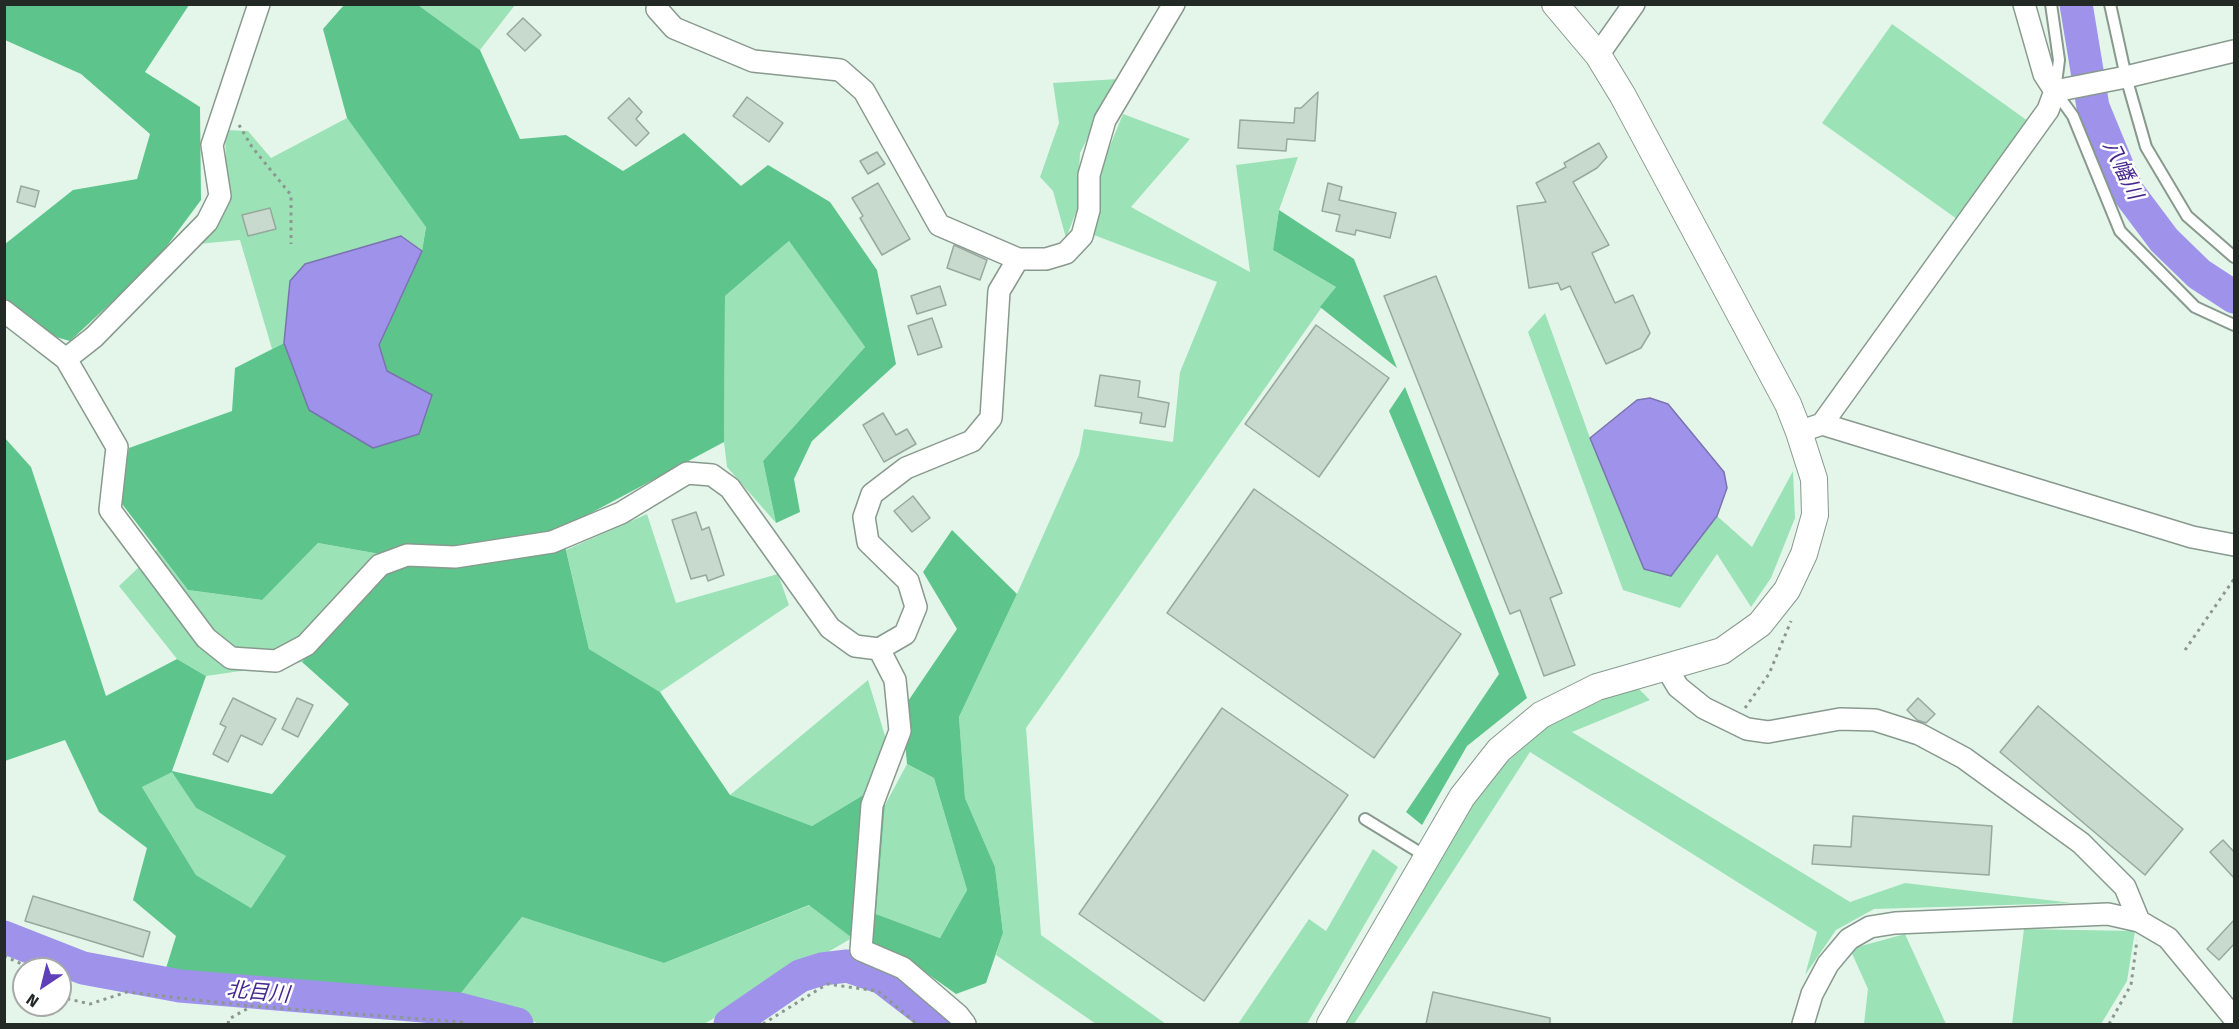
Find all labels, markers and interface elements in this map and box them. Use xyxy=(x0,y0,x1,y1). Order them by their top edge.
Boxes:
water label: 八幡川 xyxy=(2097,136,2147,204)
north arrow xyxy=(12,957,72,1017)
water label: 北目川 xyxy=(226,978,290,1008)
text: N xyxy=(23,990,42,1011)

